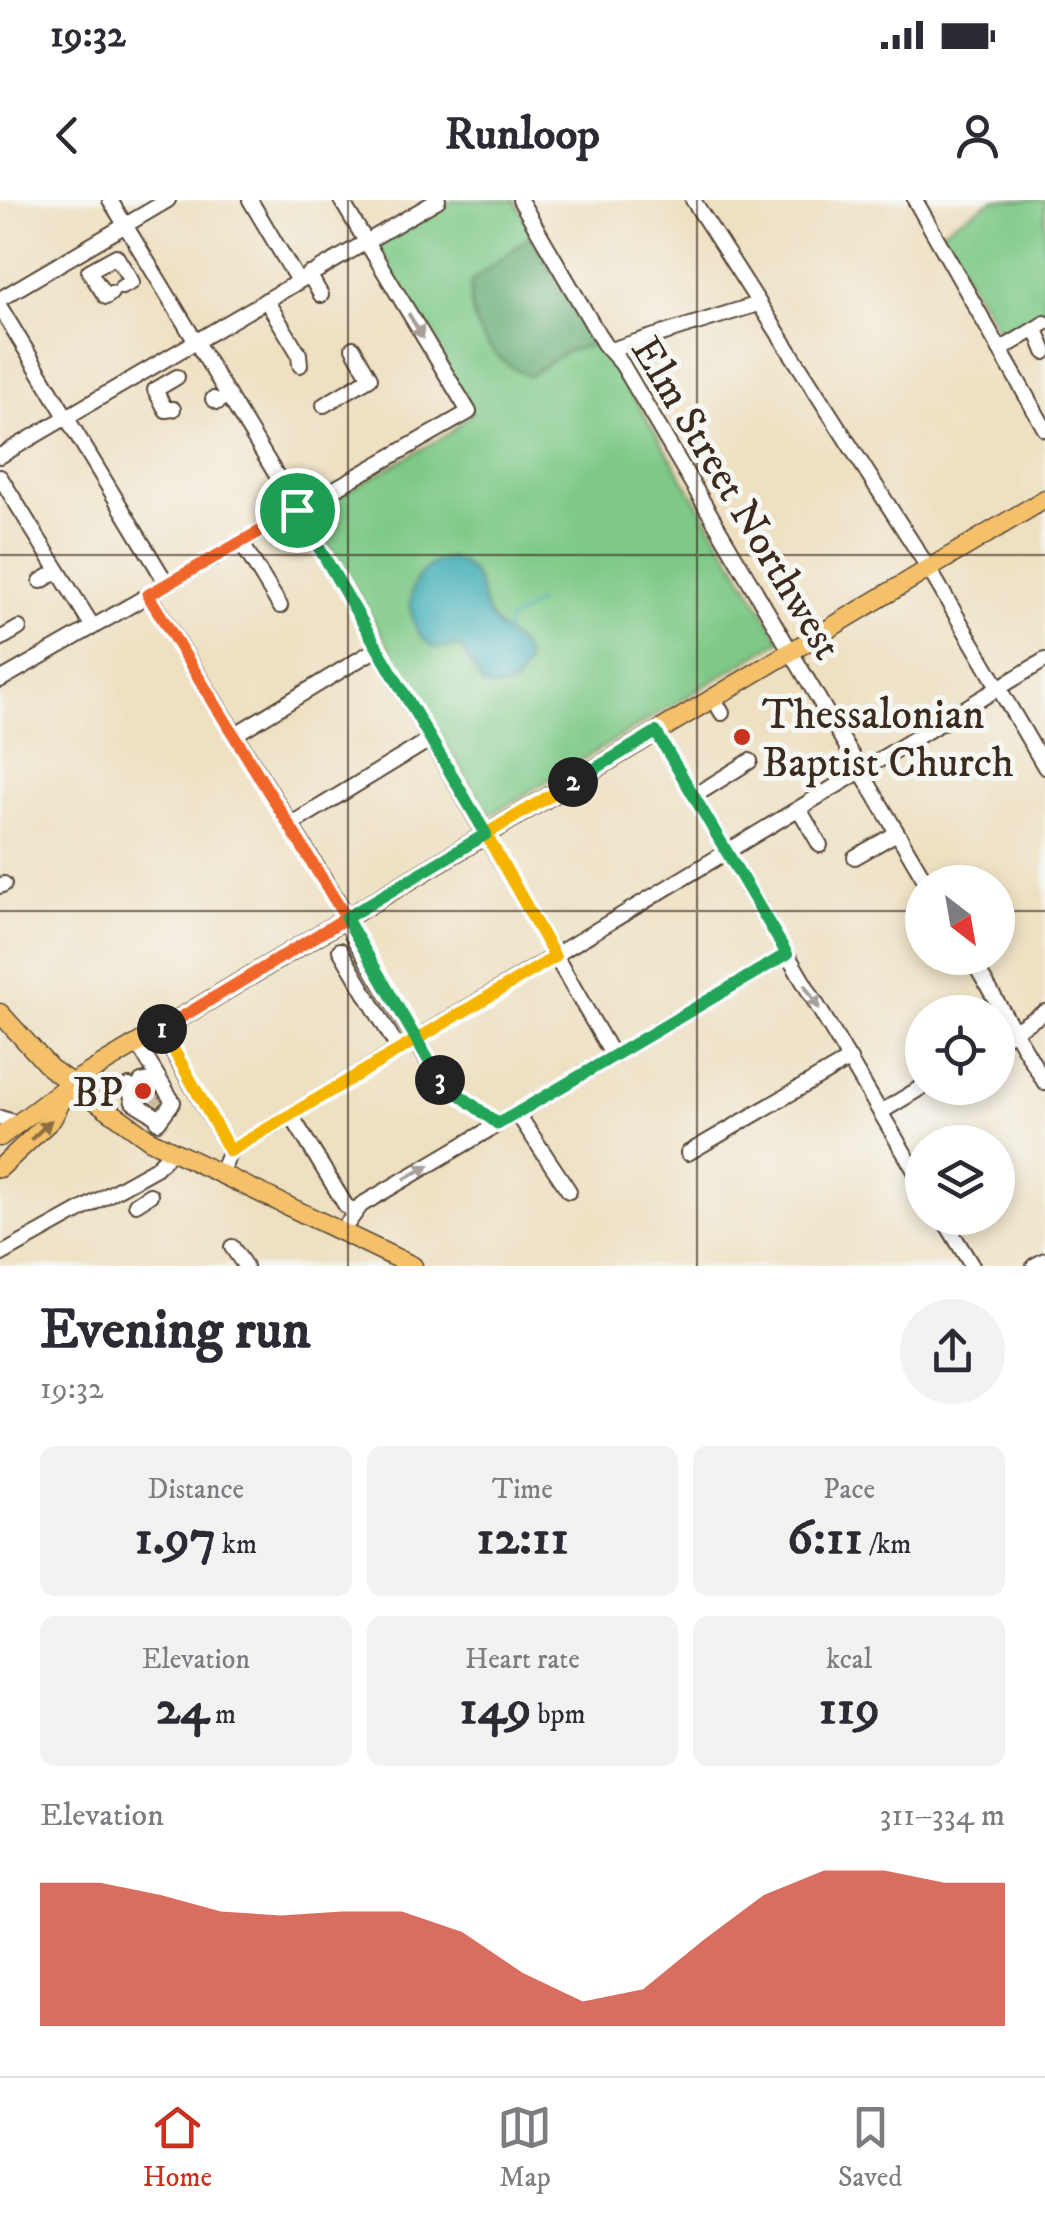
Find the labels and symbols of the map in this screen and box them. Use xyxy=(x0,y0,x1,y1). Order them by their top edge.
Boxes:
one-way arrow xyxy=(407,312,424,340)
street label: Elm Street Northwest xyxy=(618,328,852,670)
pin xyxy=(255,468,340,553)
place label: Thessalonian Baptist Church xyxy=(762,690,1014,790)
marker: Thessalonian Baptist Church xyxy=(731,726,753,748)
pin: 2 xyxy=(548,757,598,807)
north arrow xyxy=(905,865,1015,975)
one-way arrow xyxy=(803,983,820,1011)
pin: 1 xyxy=(137,1004,187,1054)
pin: 3 xyxy=(415,1055,465,1105)
place label: BP xyxy=(72,1068,123,1120)
marker: BP xyxy=(132,1080,154,1102)
one-way arrow xyxy=(28,1119,52,1142)
one-way arrow xyxy=(403,1164,431,1181)

